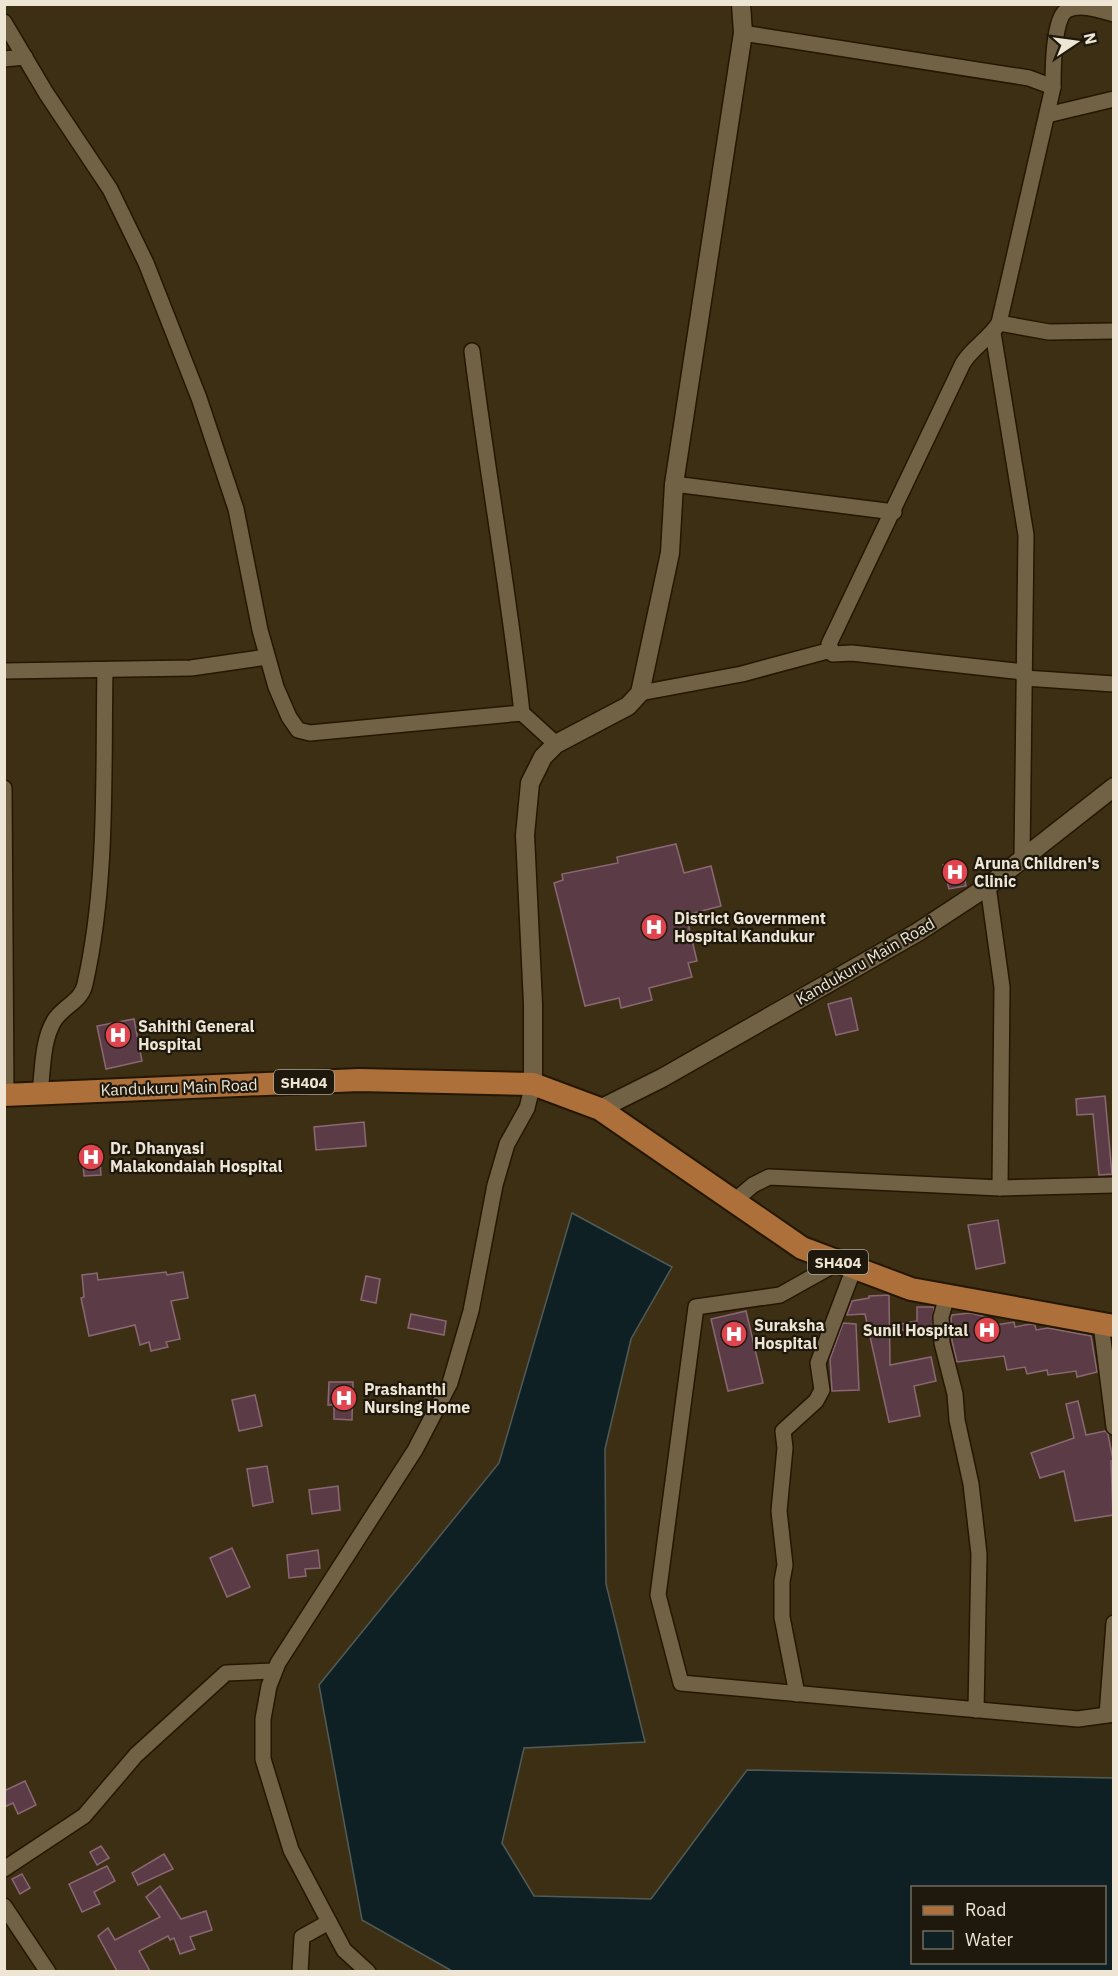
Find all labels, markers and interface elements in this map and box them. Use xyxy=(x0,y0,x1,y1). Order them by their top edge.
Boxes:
north arrow xyxy=(1046,12,1106,72)
text: N xyxy=(1080,31,1102,47)
place label: Aruna Children's Clinic xyxy=(974,853,1100,891)
hospital icon: Aruna Children's Clinic xyxy=(940,857,970,887)
place label: District Government Hospital Kandukur xyxy=(674,908,826,946)
hospital icon: District Government Hospital Kandukur xyxy=(639,912,669,942)
street label: Kandukuru Main Road xyxy=(792,913,938,1009)
place label: Sahithi General Hospital xyxy=(138,1016,255,1054)
hospital icon: Sahithi General Hospital xyxy=(103,1020,133,1050)
road number: SH404 xyxy=(274,1070,334,1094)
street label: Kandukuru Main Road xyxy=(100,1074,258,1100)
place label: Dr. Dhanyasi Malakondaiah Hospital xyxy=(110,1138,283,1176)
hospital icon: Dr. Dhanyasi Malakondaiah Hospital xyxy=(76,1142,106,1172)
road number: SH404 xyxy=(808,1250,868,1274)
place label: Suraksha Hospital xyxy=(754,1315,825,1353)
hospital icon: Sunil Hospital xyxy=(972,1315,1002,1345)
hospital icon: Suraksha Hospital xyxy=(719,1319,749,1349)
place label: Sunil Hospital xyxy=(863,1320,968,1340)
place label: Prashanthi Nursing Home xyxy=(364,1379,470,1417)
hospital icon: Prashanthi Nursing Home xyxy=(329,1383,359,1413)
legend xyxy=(911,1886,1106,1964)
text: Road xyxy=(965,1898,1006,1921)
text: Water xyxy=(965,1928,1014,1951)

